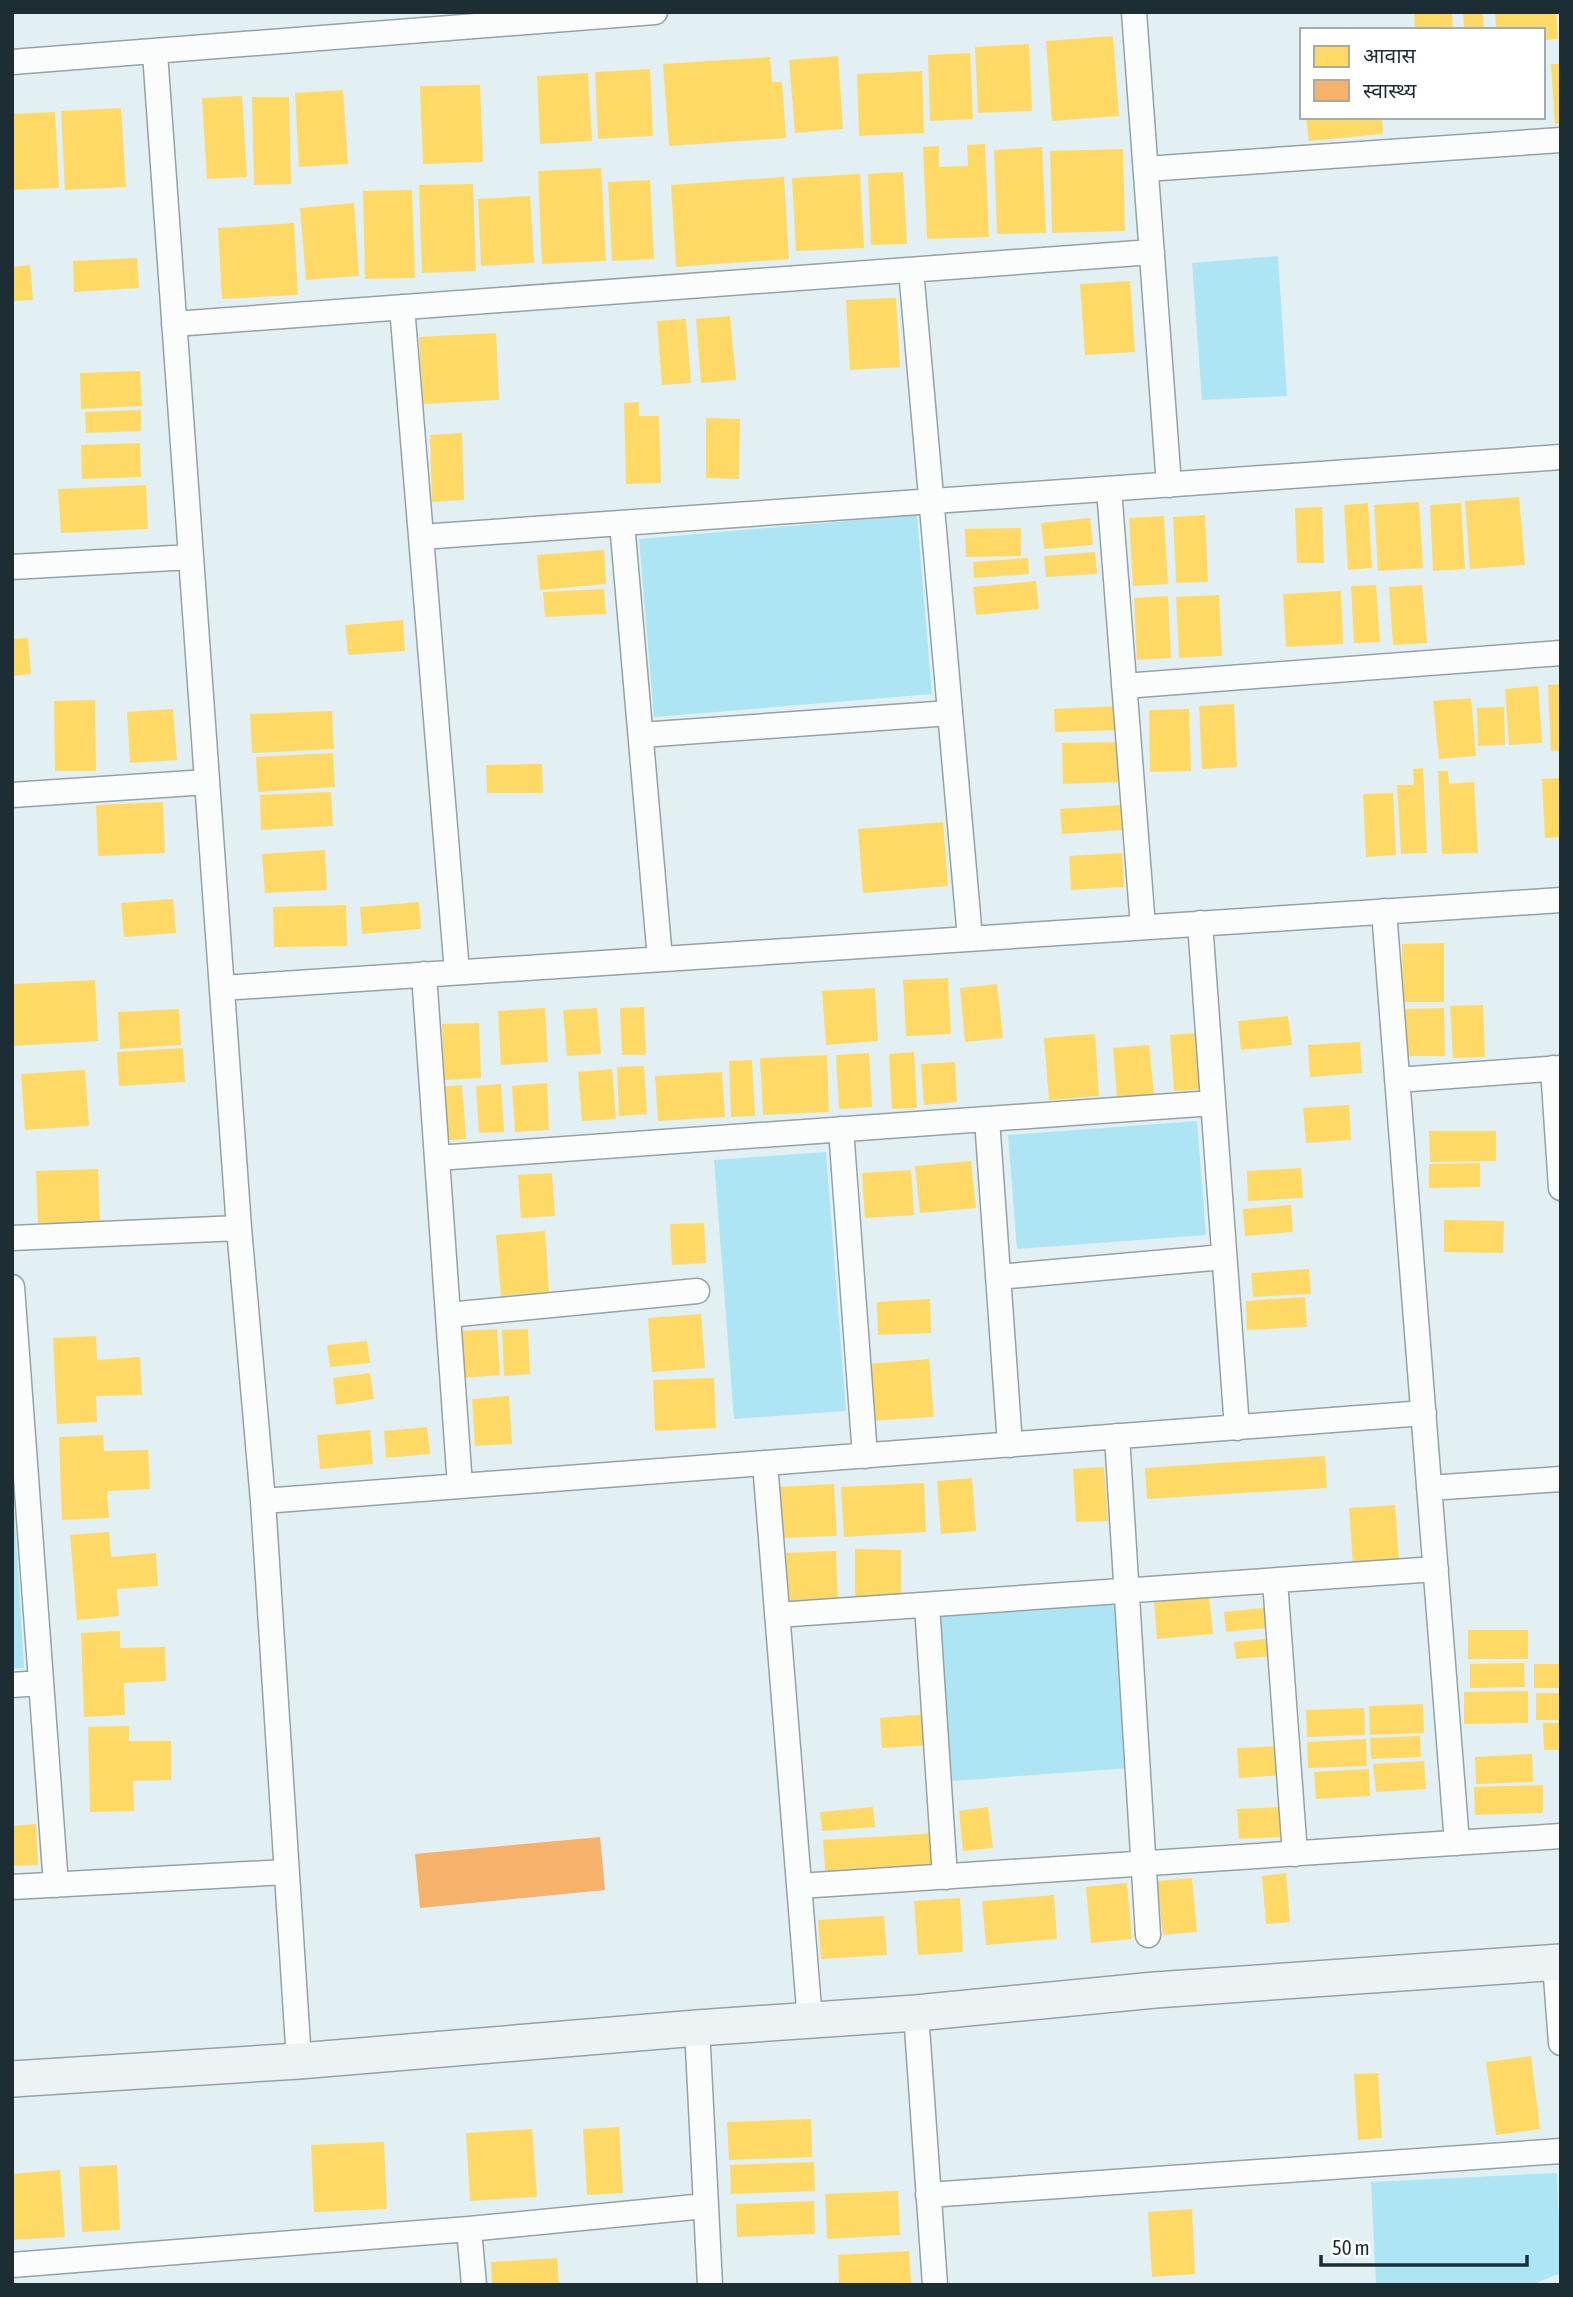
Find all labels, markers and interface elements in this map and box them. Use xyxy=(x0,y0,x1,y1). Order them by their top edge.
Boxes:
legend xyxy=(1300,28,1545,119)
text: आवास xyxy=(1363,43,1417,67)
text: स्वास्थ्य xyxy=(1363,78,1417,102)
scale bar xyxy=(1321,2224,1528,2268)
text: 50 m xyxy=(1332,2235,1370,2259)

